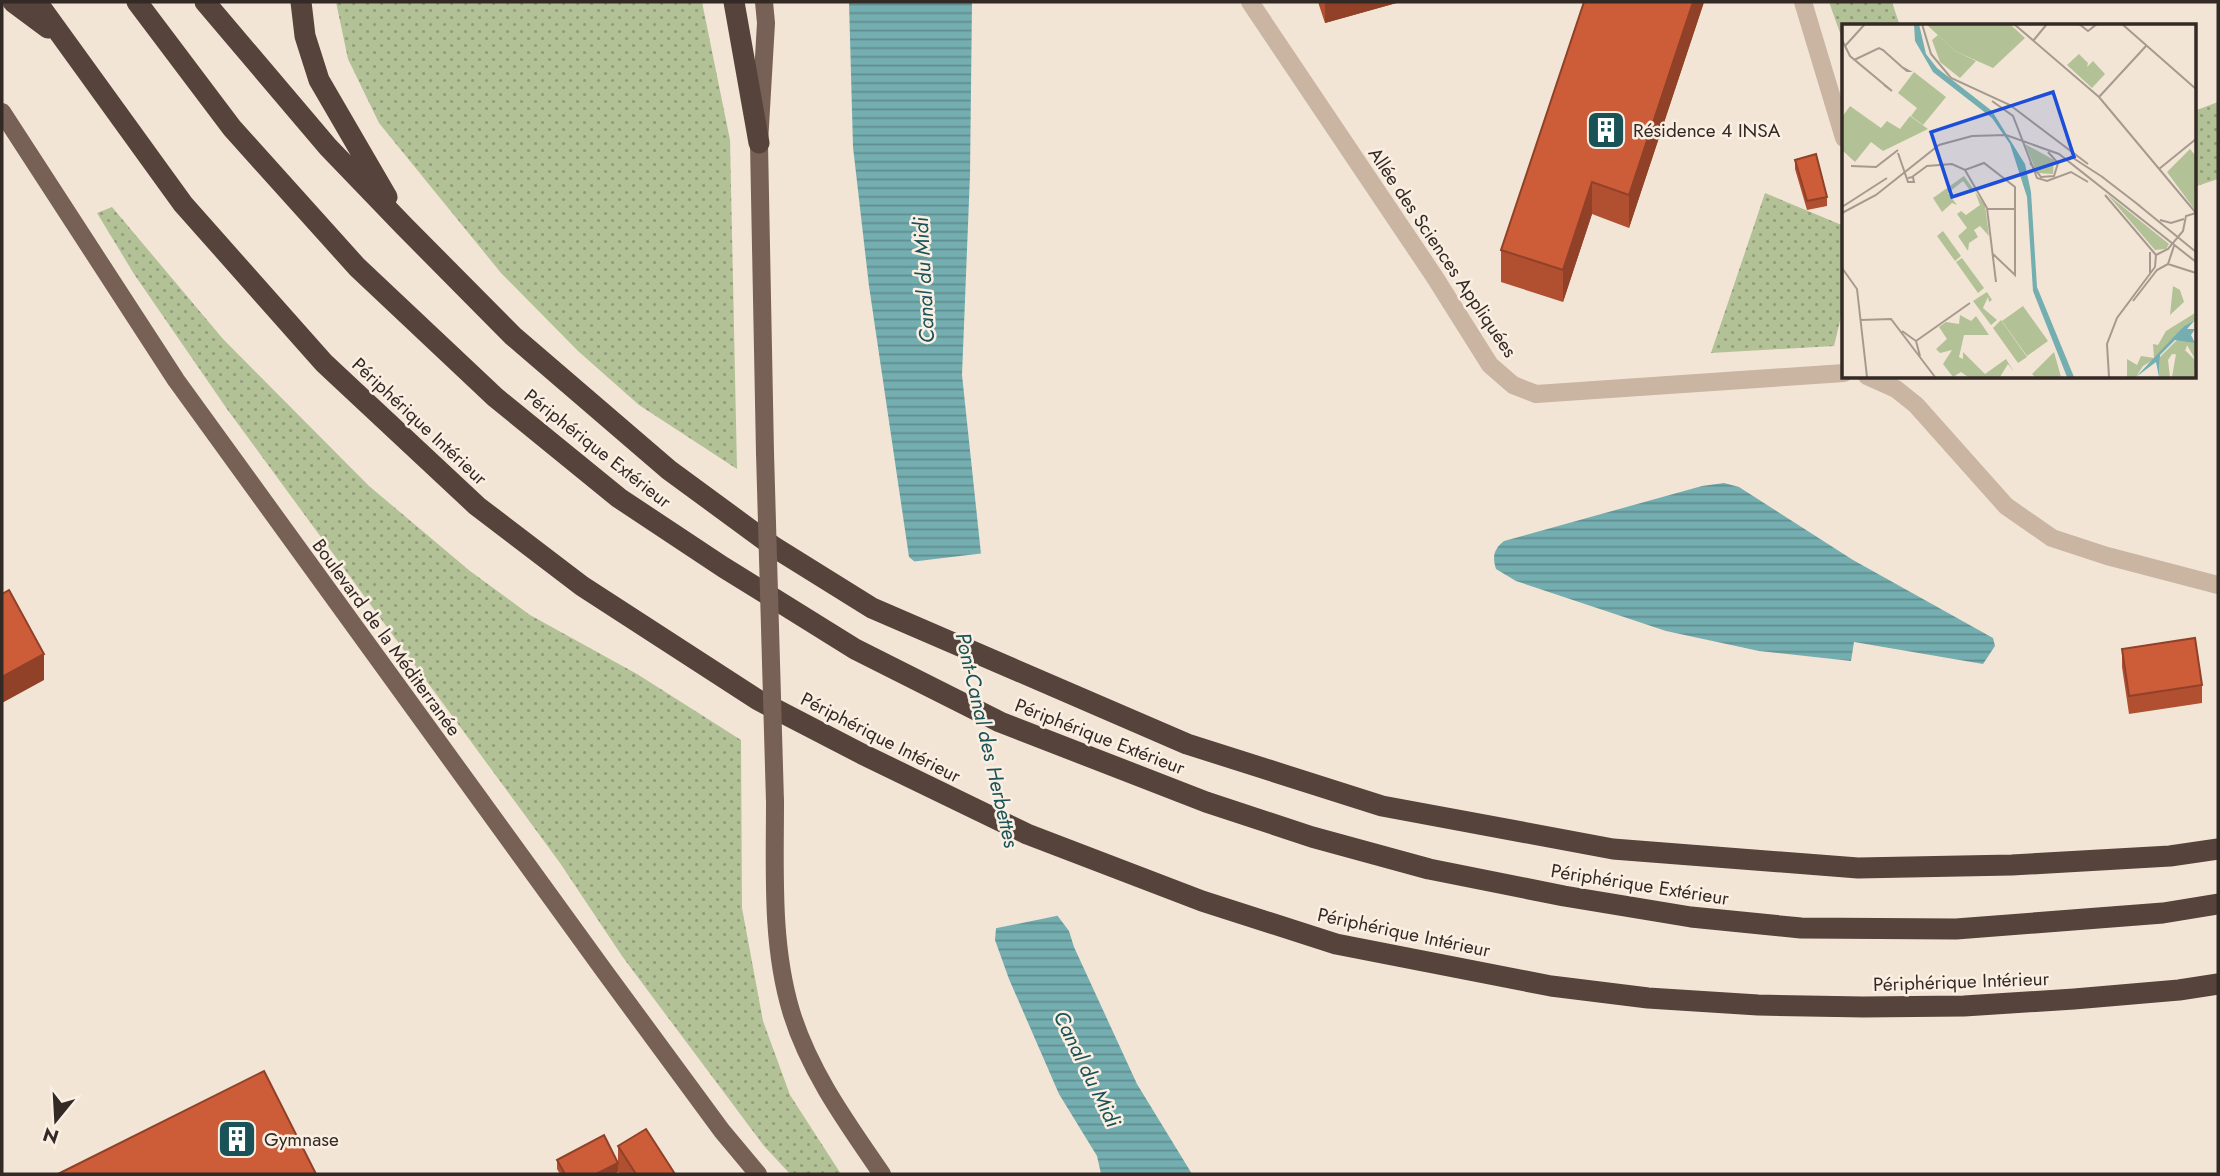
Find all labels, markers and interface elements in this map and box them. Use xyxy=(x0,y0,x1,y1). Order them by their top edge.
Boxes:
inset map xyxy=(1842,24,2196,378)
building icon: Résidence 4 INSA xyxy=(1585,109,1627,151)
place label: Résidence 4 INSA xyxy=(1633,117,1781,144)
street label: Allée des Sciences Appliquées xyxy=(1362,142,1523,363)
water label: Canal du Midi xyxy=(906,215,942,344)
street label: Périphérique Intérieur xyxy=(346,351,494,492)
street label: Périphérique Extérieur xyxy=(518,382,677,515)
street label: Boulevard de la Méditerranée xyxy=(306,533,468,742)
water label: Pont-Canal des Herbettes xyxy=(948,630,1027,851)
street label: Périphérique Intérieur xyxy=(796,685,966,790)
street label: Périphérique Extérieur xyxy=(1011,692,1189,781)
street label: Périphérique Extérieur xyxy=(1549,857,1731,912)
street label: Périphérique Intérieur xyxy=(1315,901,1493,964)
street label: Périphérique Intérieur xyxy=(1873,965,2050,998)
water label: Canal du Midi xyxy=(1046,1006,1128,1133)
north arrow xyxy=(21,1085,91,1155)
building icon: Gymnase xyxy=(216,1118,258,1160)
text: N xyxy=(40,1121,62,1151)
place label: Gymnase xyxy=(264,1126,339,1153)

